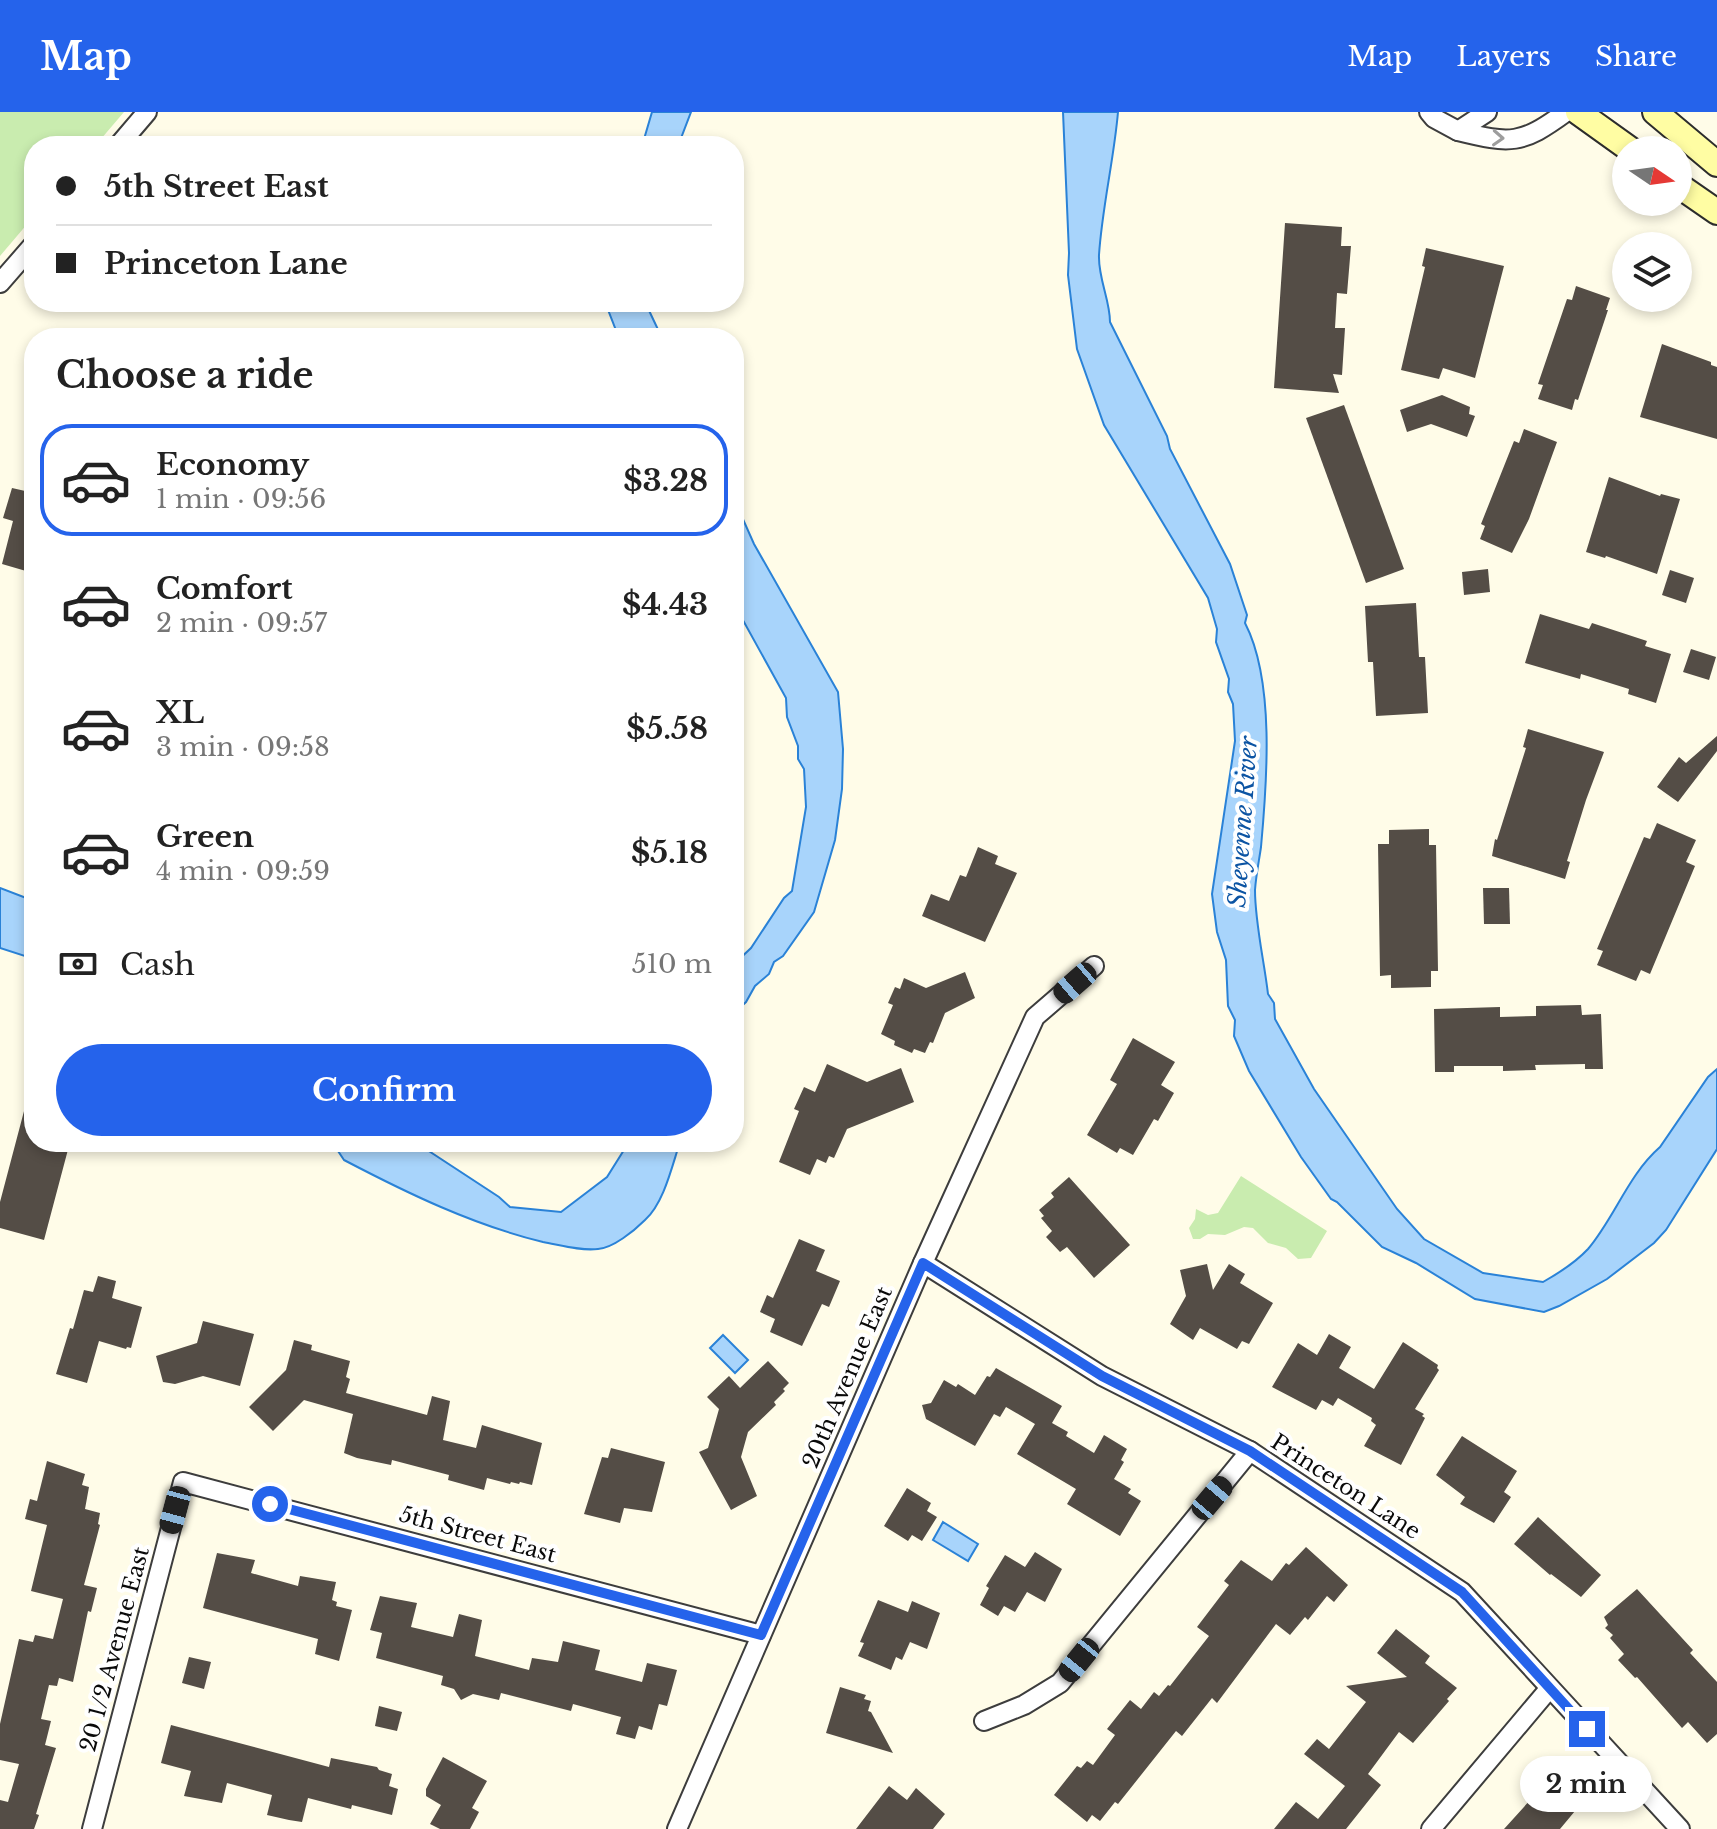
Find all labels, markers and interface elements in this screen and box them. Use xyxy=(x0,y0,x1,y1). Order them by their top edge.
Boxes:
text: Map xyxy=(40,33,132,80)
text: Map xyxy=(1347,39,1412,74)
text: Layers xyxy=(1456,39,1551,74)
text: Share xyxy=(1595,39,1677,74)
one-way arrow xyxy=(1492,129,1505,146)
north arrow xyxy=(1612,136,1692,216)
map controls xyxy=(1612,136,1692,312)
text: 5th Street East xyxy=(104,168,329,205)
button: layers xyxy=(1612,232,1692,312)
text: Princeton Lane xyxy=(104,245,348,282)
text: Choose a ride xyxy=(56,353,313,398)
icon: car xyxy=(60,444,132,516)
text: Economy xyxy=(156,446,309,483)
text: $3.28 xyxy=(623,462,708,499)
text: 1 min · 09:56 xyxy=(156,483,326,515)
icon: car xyxy=(60,568,132,640)
text: Comfort xyxy=(156,570,293,607)
text: $4.43 xyxy=(622,586,708,623)
text: 2 min · 09:57 xyxy=(156,607,327,639)
icon: car xyxy=(60,692,132,764)
text: XL xyxy=(156,694,204,731)
text: $5.58 xyxy=(626,710,708,747)
text: 3 min · 09:58 xyxy=(156,731,330,763)
water label: Sheyenne River xyxy=(1222,734,1263,909)
icon: car xyxy=(60,816,132,888)
text: Green xyxy=(156,818,254,855)
text: $5.18 xyxy=(631,834,708,871)
text: 4 min · 09:59 xyxy=(156,855,330,887)
icon: cash xyxy=(56,942,100,986)
text: Cash xyxy=(120,946,195,983)
text: 510 m xyxy=(632,948,712,980)
car xyxy=(1049,958,1101,1008)
button: Confirm xyxy=(56,1044,712,1136)
street label: 20th Avenue East xyxy=(797,1282,898,1472)
street label: Princeton Lane xyxy=(1266,1428,1426,1545)
car xyxy=(1187,1472,1237,1524)
car xyxy=(157,1484,193,1536)
route start xyxy=(252,1486,288,1522)
street label: 5th Street East xyxy=(397,1501,560,1569)
street label: 20 1/2 Avenue East xyxy=(74,1543,155,1755)
car xyxy=(1055,1634,1103,1686)
route end xyxy=(1569,1711,1605,1747)
callout: 2 min xyxy=(1521,1757,1653,1813)
text: 2 min xyxy=(1546,1768,1626,1800)

